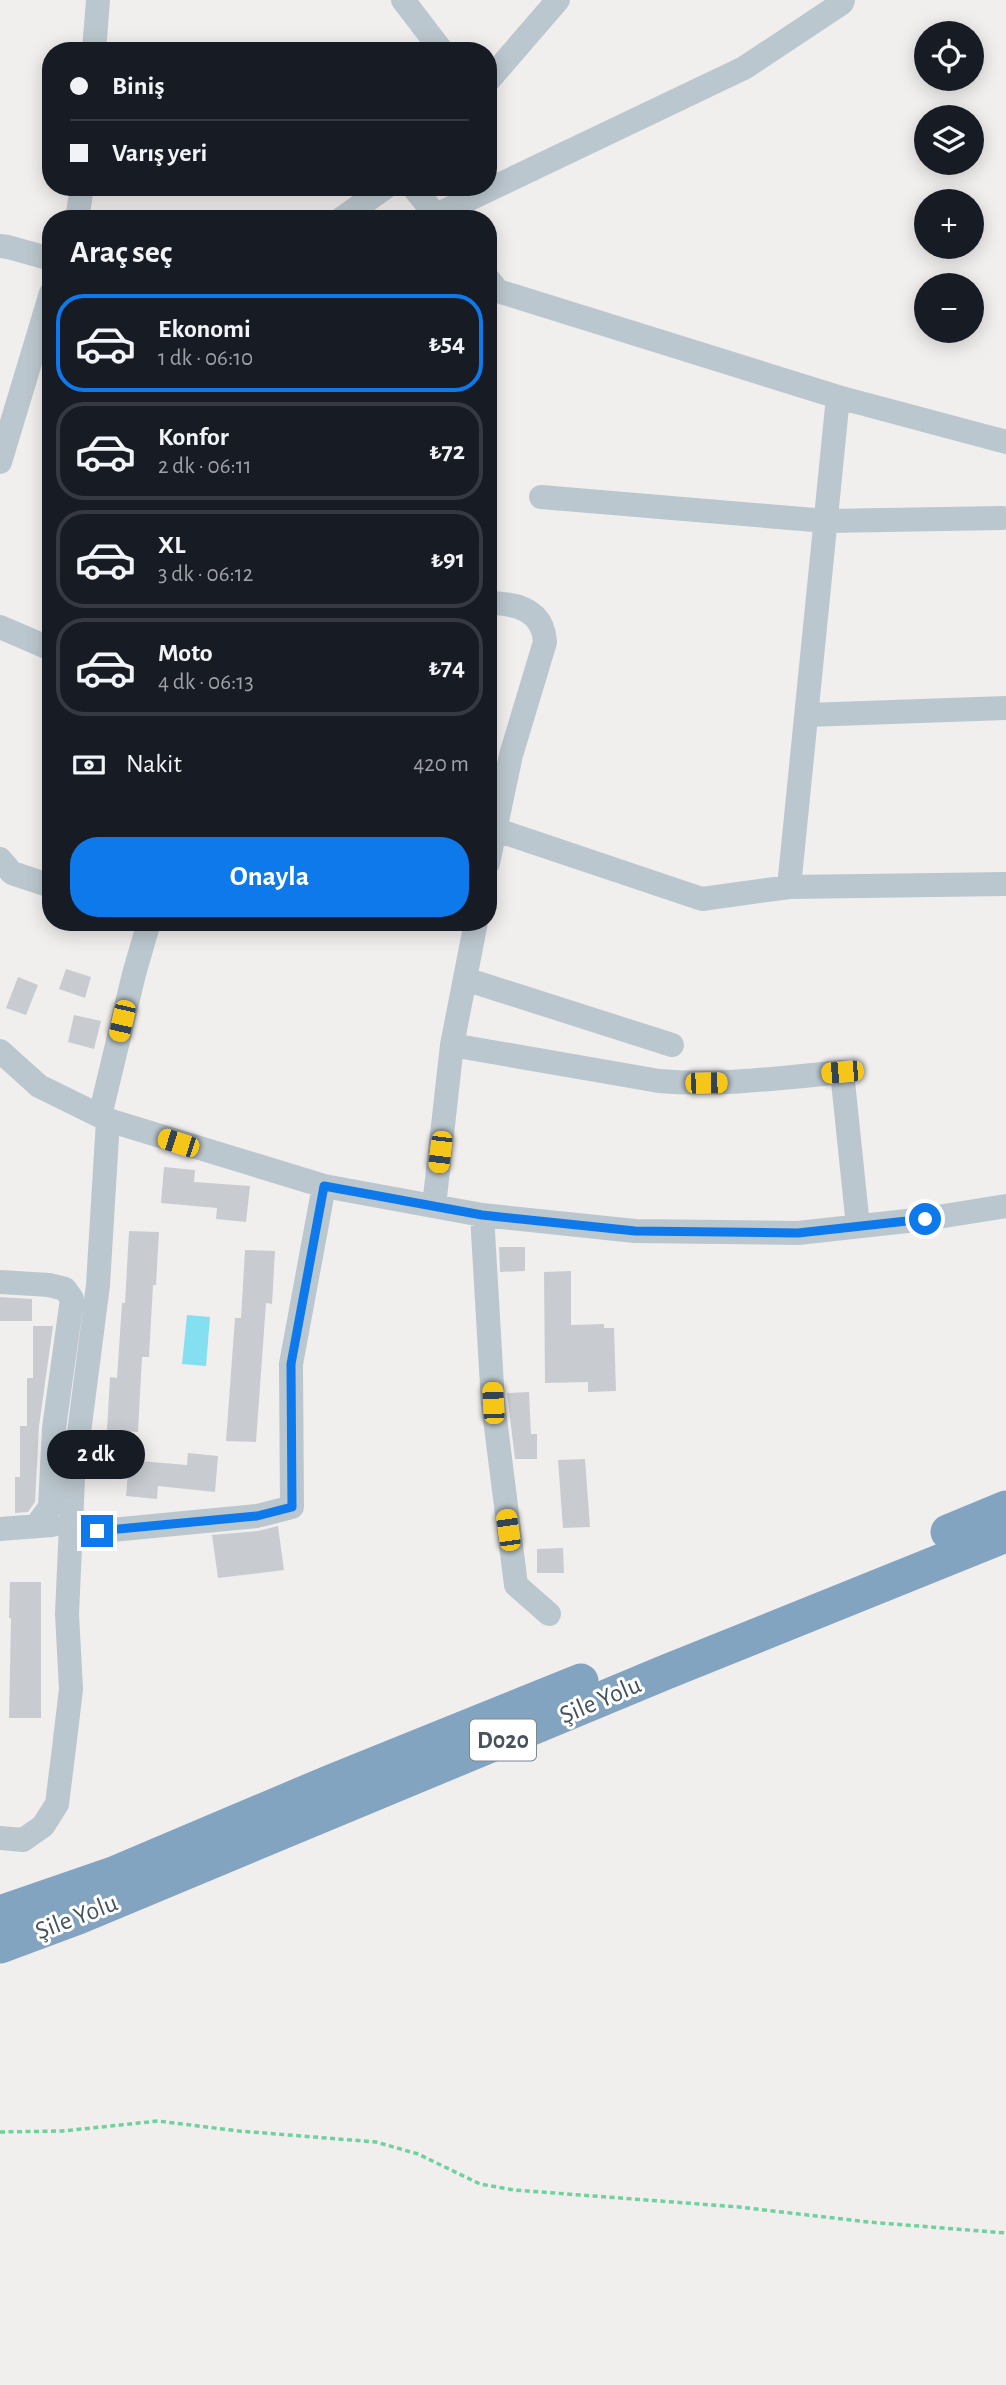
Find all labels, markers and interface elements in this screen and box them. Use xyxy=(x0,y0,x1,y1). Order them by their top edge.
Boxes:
map controls xyxy=(914,21,984,343)
button: locate xyxy=(914,21,984,91)
text: Biniş xyxy=(112,73,164,99)
button: layers xyxy=(914,105,984,175)
text: Varış yeri xyxy=(112,140,207,166)
button: + xyxy=(914,189,984,259)
text: Araç seç xyxy=(70,236,172,268)
button: − xyxy=(914,273,984,343)
icon: car xyxy=(74,312,137,375)
text: Ekonomi xyxy=(158,316,251,342)
text: ₺54 xyxy=(428,330,465,356)
text: 1 dk · 06:10 xyxy=(158,347,253,370)
icon: car xyxy=(74,420,137,483)
text: Konfor xyxy=(158,424,229,450)
text: ₺72 xyxy=(429,438,465,464)
text: 2 dk · 06:11 xyxy=(158,455,252,478)
icon: car xyxy=(74,528,137,591)
text: XL xyxy=(158,532,185,558)
text: ₺91 xyxy=(431,546,465,572)
text: 3 dk · 06:12 xyxy=(158,563,253,586)
icon: car xyxy=(74,636,137,699)
text: Moto xyxy=(158,640,213,666)
text: ₺74 xyxy=(428,654,465,680)
text: 4 dk · 06:13 xyxy=(158,671,254,694)
icon: cash xyxy=(70,746,108,784)
text: Nakit xyxy=(126,751,182,777)
text: 420 m xyxy=(413,753,469,776)
button: Onayla xyxy=(70,837,469,917)
car xyxy=(108,998,137,1044)
car xyxy=(821,1060,864,1084)
car xyxy=(685,1072,728,1094)
car xyxy=(155,1127,202,1159)
car xyxy=(428,1130,453,1174)
route start xyxy=(909,1203,941,1235)
car xyxy=(482,1381,505,1425)
callout: 2 dk xyxy=(48,1430,146,1478)
text: 2 dk xyxy=(77,1443,115,1466)
car xyxy=(495,1508,522,1552)
route end xyxy=(81,1515,113,1547)
street label: Şile Yolu xyxy=(556,1671,645,1729)
road number: D020 xyxy=(470,1720,536,1760)
street label: Şile Yolu xyxy=(32,1889,121,1944)

